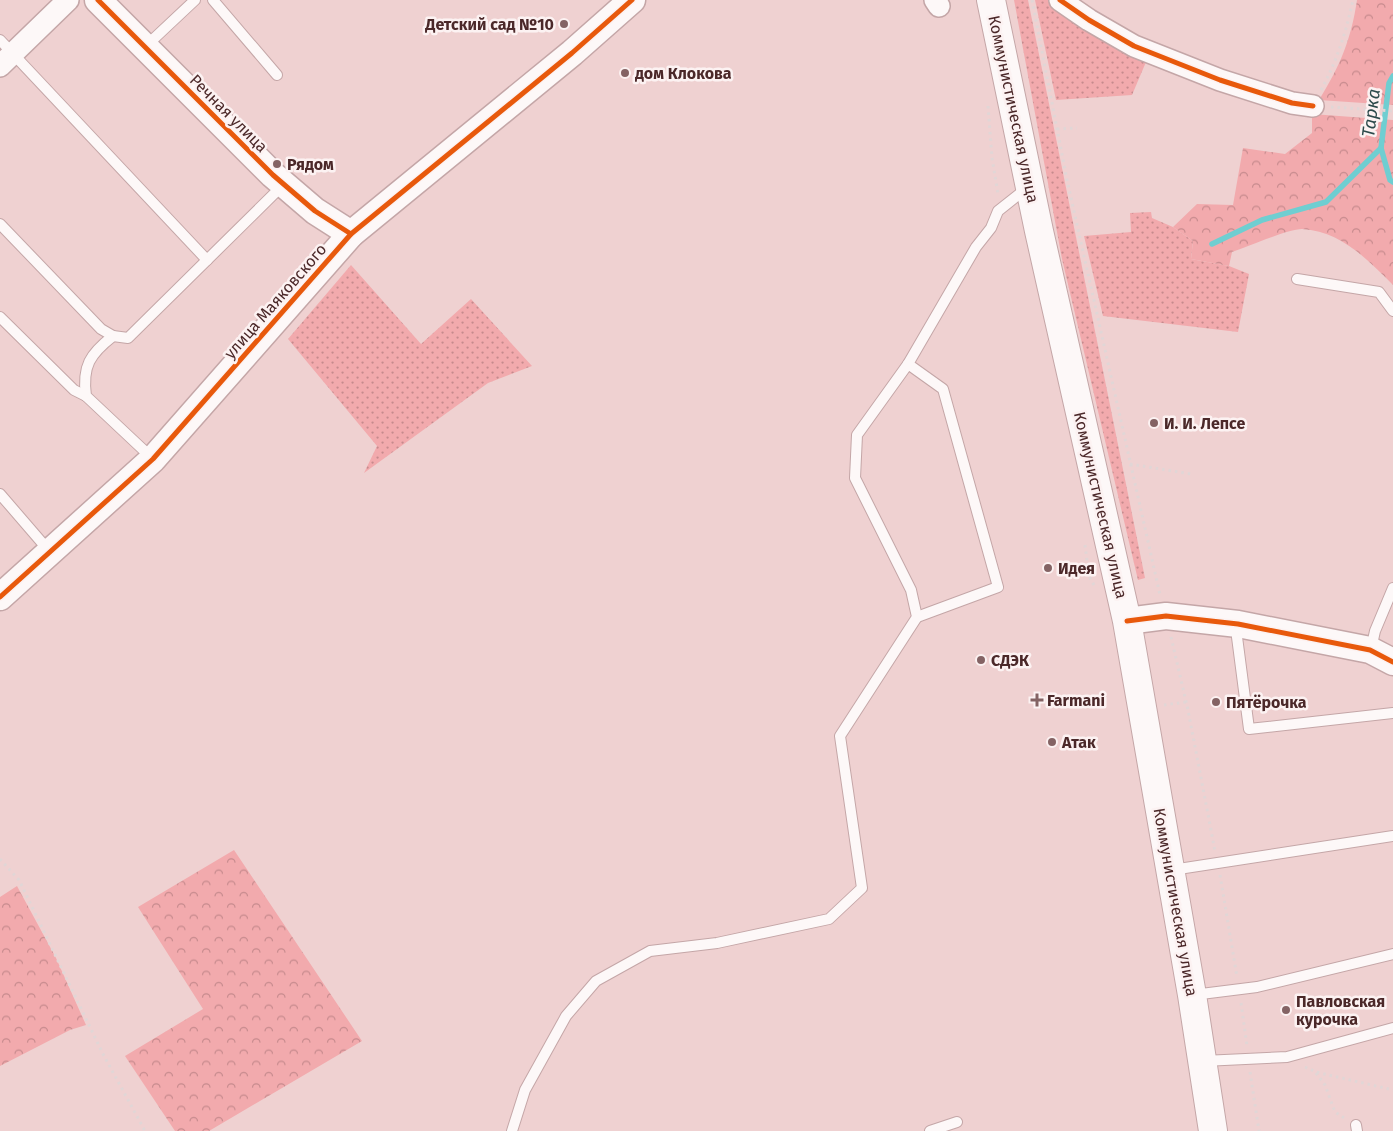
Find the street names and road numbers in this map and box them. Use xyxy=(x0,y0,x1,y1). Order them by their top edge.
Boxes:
street label: Коммунистическая улица xyxy=(984,14,1043,204)
street label: Речная улица xyxy=(186,71,271,156)
street label: улица Маяковского xyxy=(220,240,331,363)
street label: Коммунистическая улица xyxy=(1070,410,1131,600)
street label: Коммунистическая улица xyxy=(1150,806,1201,998)

